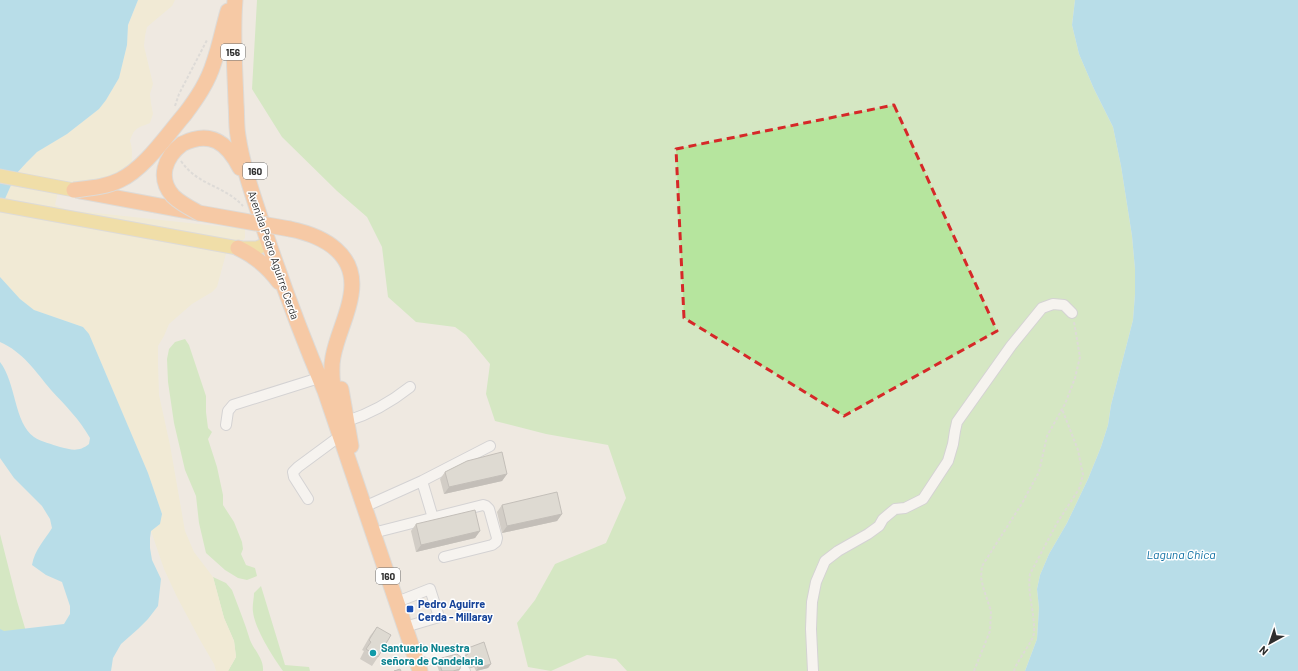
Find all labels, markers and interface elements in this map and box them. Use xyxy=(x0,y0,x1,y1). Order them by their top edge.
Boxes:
road number: 156 xyxy=(221,44,245,60)
road number: 160 xyxy=(243,163,267,179)
street label: Avenida Pedro Aguirre Cerda xyxy=(246,189,302,321)
water label: Laguna Chica xyxy=(1146,547,1216,561)
road number: 160 xyxy=(376,568,400,584)
place label: Pedro Aguirre Cerda - Millaray xyxy=(418,597,493,623)
marker: Pedro Aguirre Cerda - Millaray xyxy=(405,604,415,614)
north arrow xyxy=(1250,623,1290,663)
place label: Santuario Nuestra señora de Candelaria xyxy=(381,641,483,667)
text: N xyxy=(1256,644,1270,658)
marker: Santuario Nuestra señora de Candelaria xyxy=(368,648,378,658)

